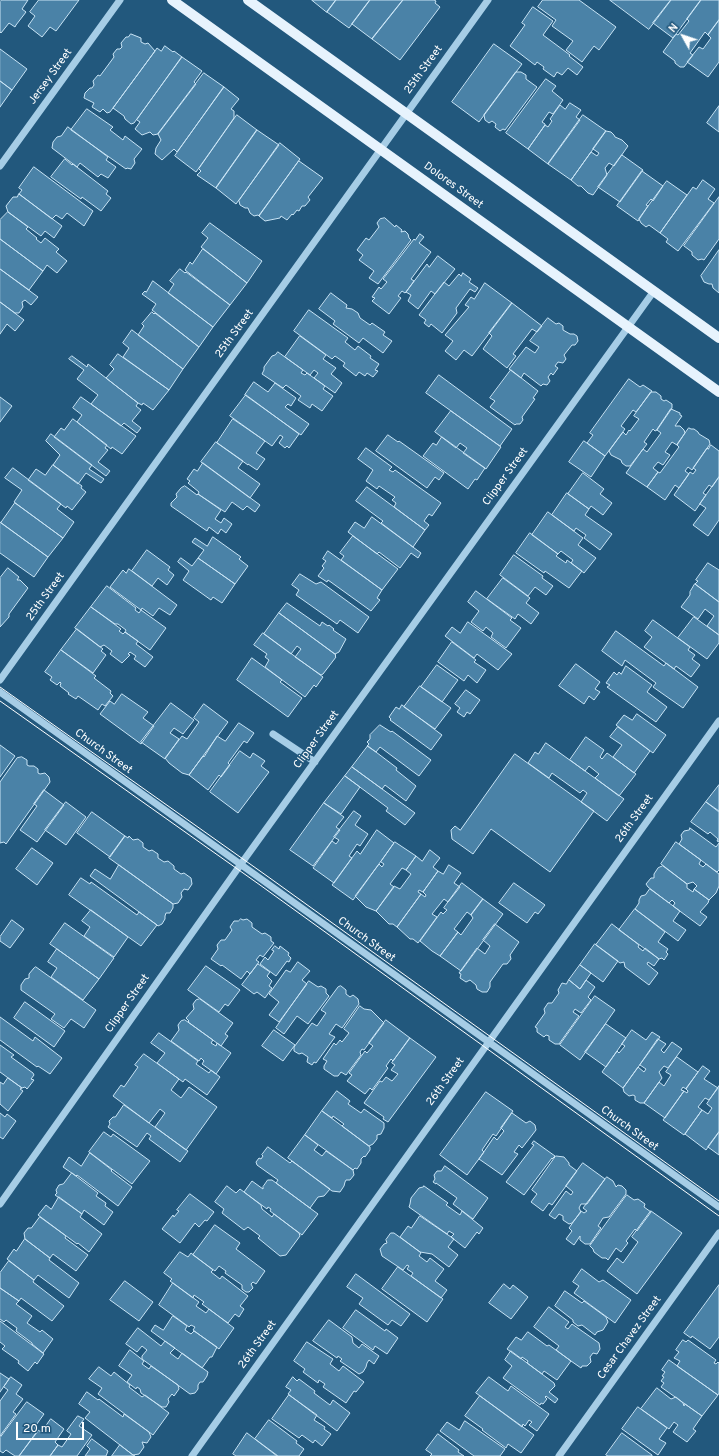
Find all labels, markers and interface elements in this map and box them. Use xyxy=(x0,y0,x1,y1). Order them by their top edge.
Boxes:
north arrow xyxy=(663,16,703,56)
text: N xyxy=(666,21,682,36)
street label: 25th Street xyxy=(402,43,446,97)
street label: Jersey Street xyxy=(26,47,76,107)
street label: Dolores Street xyxy=(421,160,485,212)
street label: 25th Street xyxy=(213,307,257,361)
street label: Clipper Street xyxy=(481,445,531,509)
street label: 25th Street xyxy=(24,570,68,624)
street label: Clipper Street xyxy=(292,708,342,772)
street label: Church Street xyxy=(72,727,134,777)
street label: 26th Street xyxy=(613,792,657,846)
street label: Church Street xyxy=(335,915,397,965)
street label: Clipper Street xyxy=(103,972,153,1036)
street label: 26th Street xyxy=(424,1055,468,1109)
street label: Church Street xyxy=(598,1104,660,1154)
street label: Cesar Chavez Street xyxy=(595,1294,665,1382)
street label: 26th Street xyxy=(236,1318,280,1372)
scale bar xyxy=(18,1414,86,1440)
text: 20 m xyxy=(23,1421,51,1437)

